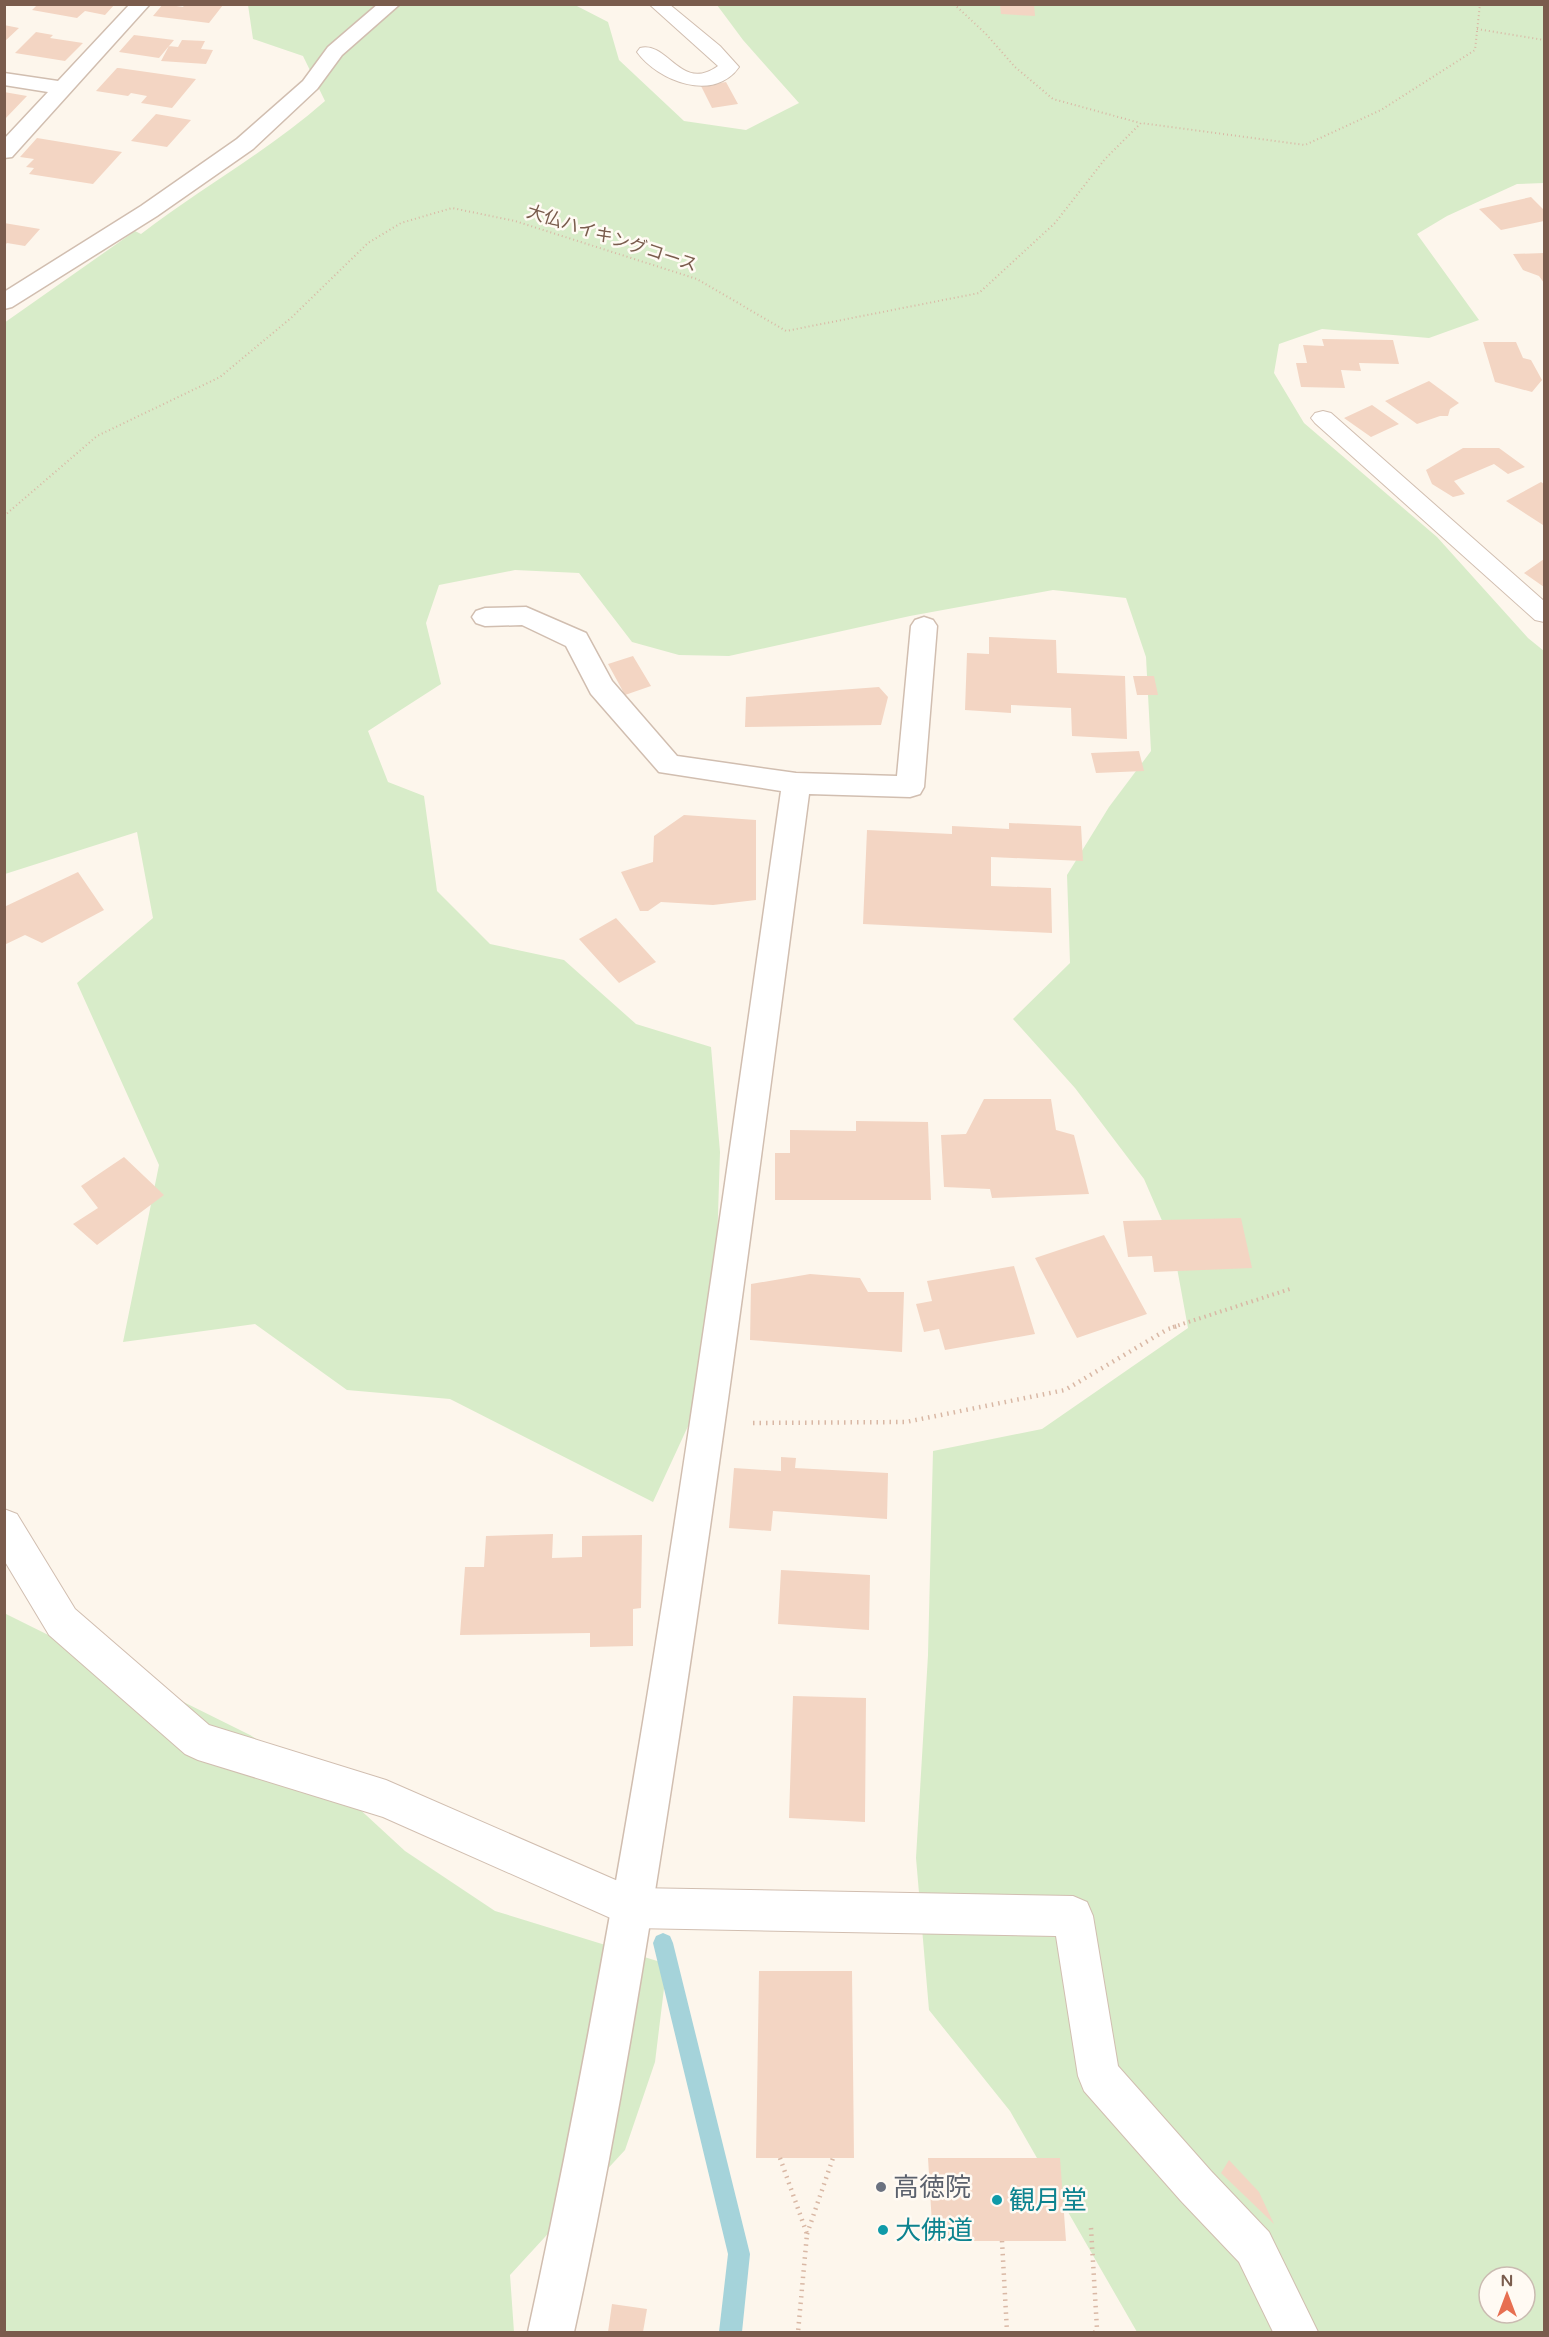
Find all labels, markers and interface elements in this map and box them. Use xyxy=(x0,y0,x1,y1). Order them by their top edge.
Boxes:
street label: 大仏ハイキングコース xyxy=(524,200,700,276)
place label: 高徳院 xyxy=(893,2172,971,2203)
marker: 高徳院 xyxy=(874,2180,888,2194)
place label: 観月堂 xyxy=(1009,2185,1087,2216)
marker: 観月堂 xyxy=(990,2193,1004,2207)
place label: 大佛道 xyxy=(895,2215,973,2246)
marker: 大佛道 xyxy=(876,2223,890,2237)
north arrow xyxy=(1477,2265,1537,2325)
text: N xyxy=(1501,2271,1513,2291)

